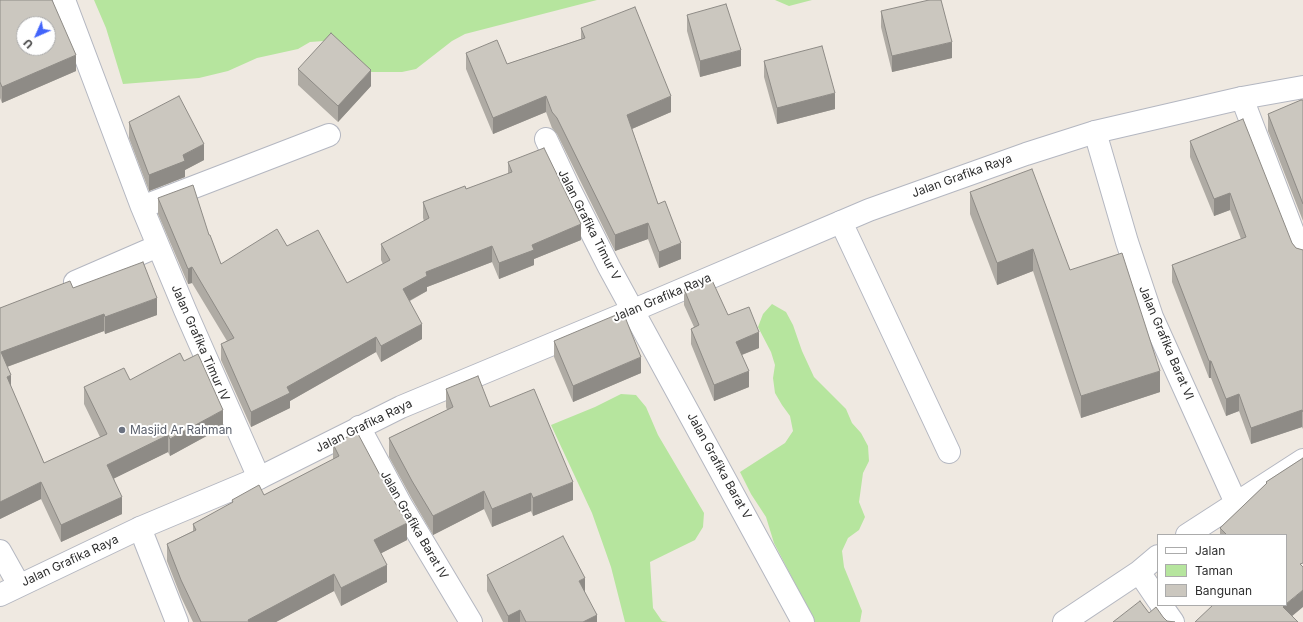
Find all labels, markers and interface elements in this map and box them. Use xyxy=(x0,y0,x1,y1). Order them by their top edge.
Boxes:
north arrow xyxy=(16,16,56,56)
text: U xyxy=(20,36,36,52)
street label: Jalan Grafika Raya xyxy=(910,151,1014,201)
street label: Jalan Grafika Timur V xyxy=(555,167,623,283)
street label: Jalan Grafika Raya xyxy=(611,271,713,325)
street label: Jalan Grafika Timur IV xyxy=(168,283,232,403)
street label: Jalan Grafika Barat VI xyxy=(1135,284,1197,402)
street label: Jalan Grafika Raya xyxy=(313,396,415,456)
street label: Jalan Grafika Barat V xyxy=(684,410,754,522)
place label: Masjid Ar Rahman xyxy=(130,423,232,437)
marker: Masjid Ar Rahman xyxy=(117,425,127,435)
street label: Jalan Grafika Barat IV xyxy=(377,468,451,582)
street label: Jalan Grafika Raya xyxy=(19,532,121,590)
legend xyxy=(1157,534,1287,606)
text: Jalan xyxy=(1195,543,1225,558)
text: Taman xyxy=(1195,563,1233,578)
text: Bangunan xyxy=(1195,583,1252,598)

